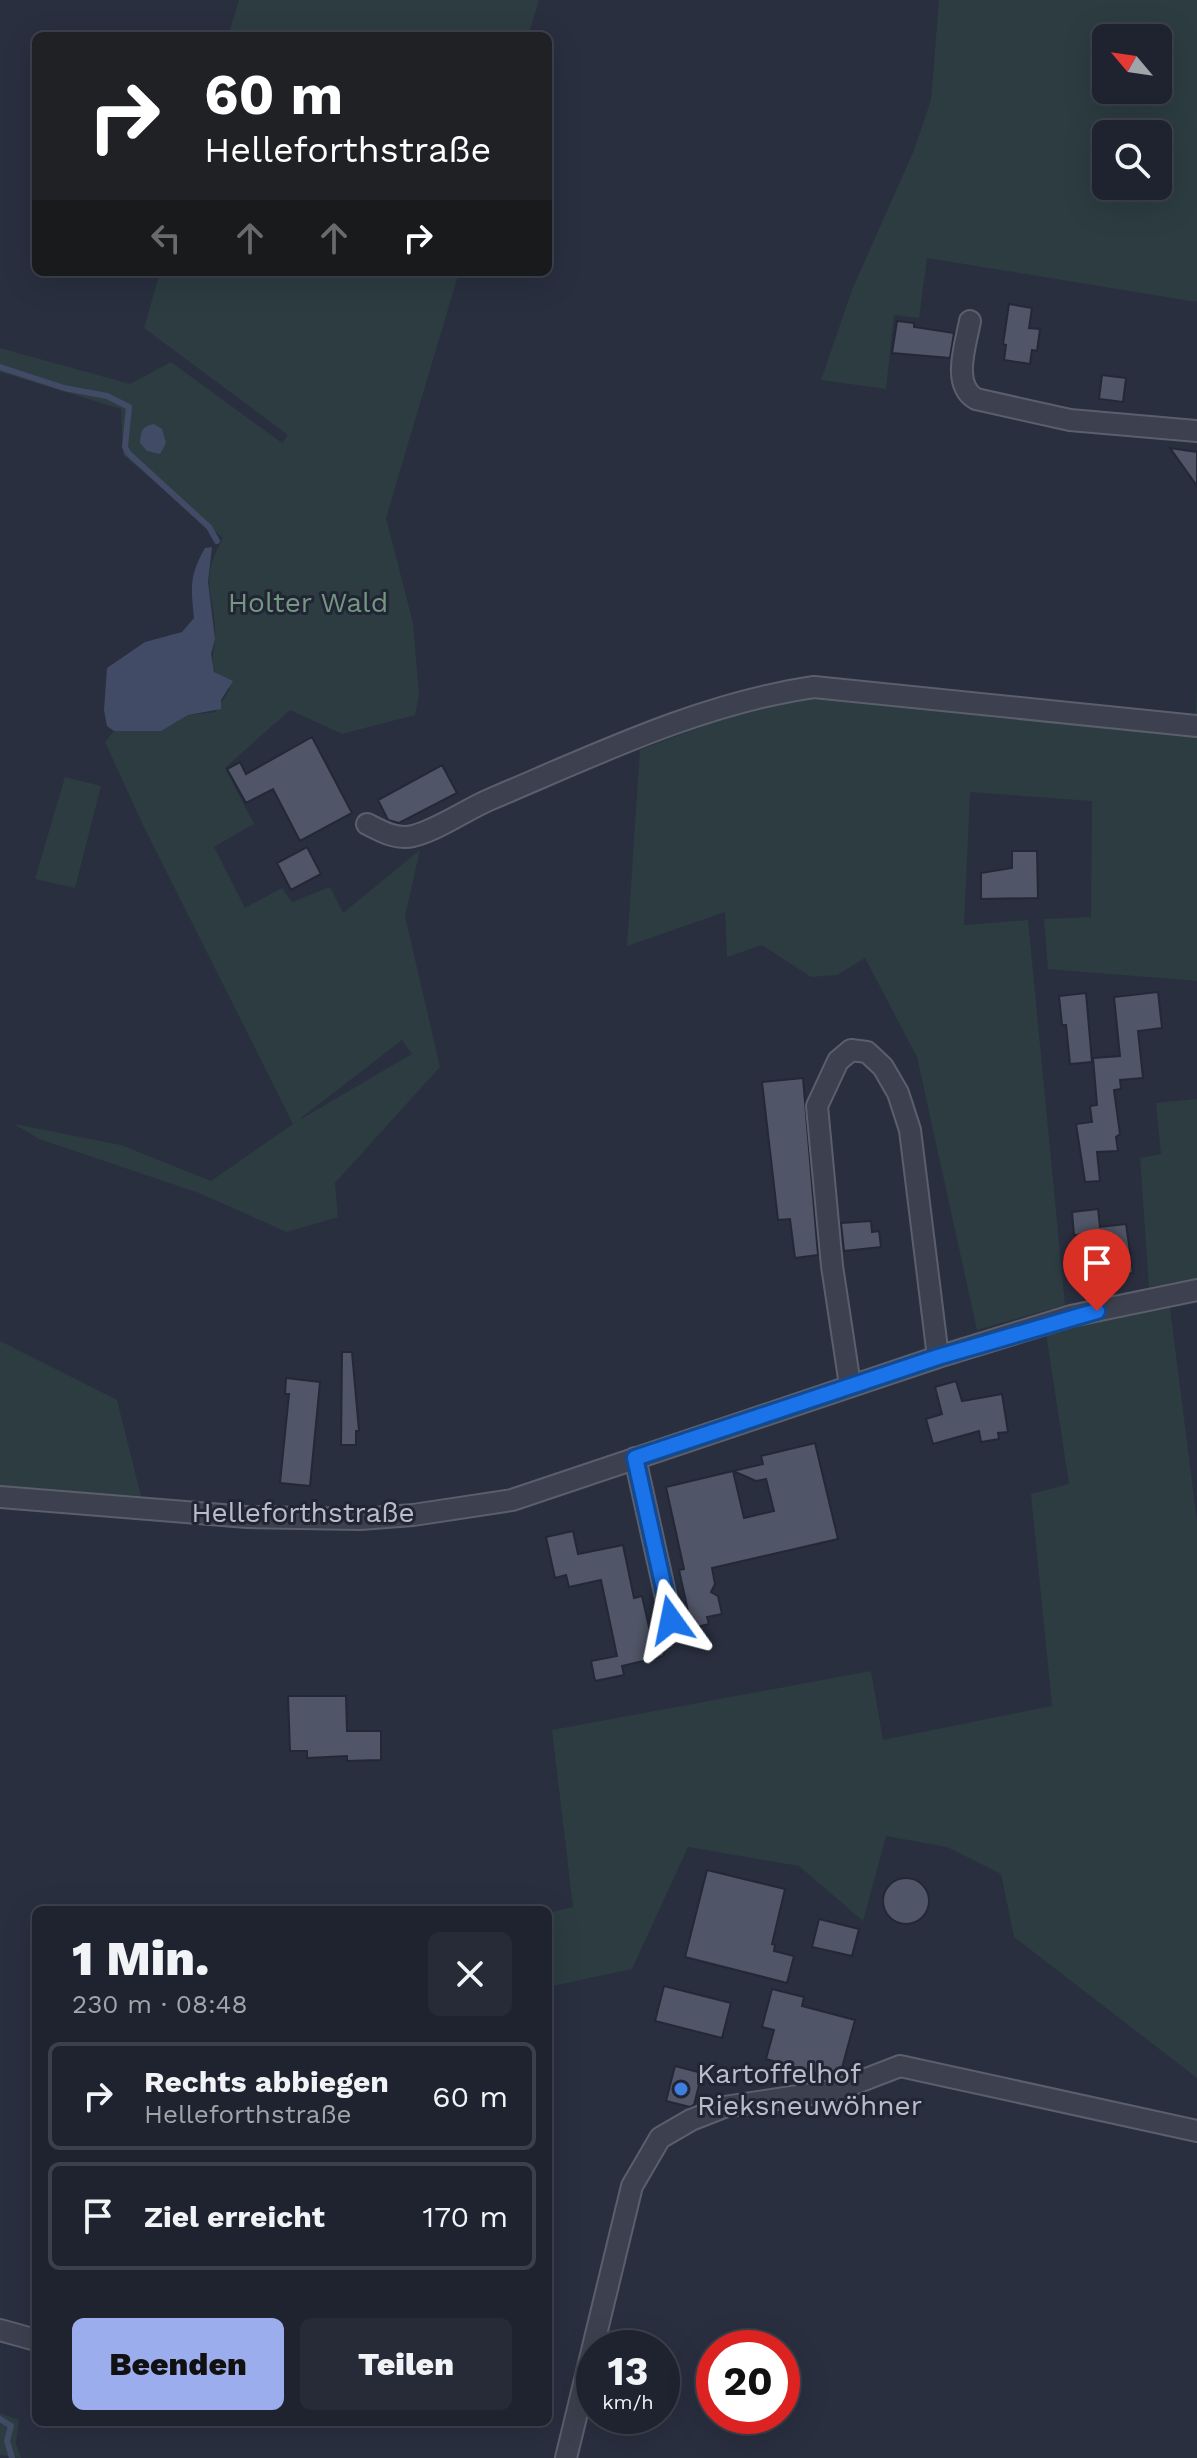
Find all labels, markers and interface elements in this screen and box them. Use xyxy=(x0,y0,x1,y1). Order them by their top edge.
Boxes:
north arrow xyxy=(1092,24,1172,104)
map controls xyxy=(1092,24,1172,200)
text: 60 m xyxy=(204,62,343,128)
icon: right xyxy=(72,64,176,168)
button: search xyxy=(1092,120,1172,200)
text: Helleforthstraße xyxy=(204,129,491,171)
icon: left xyxy=(144,216,188,260)
icon: ahead xyxy=(228,216,272,260)
icon: ahead xyxy=(312,216,356,260)
icon: right xyxy=(396,216,440,260)
park label: Holter Wald xyxy=(228,586,388,619)
pin xyxy=(1063,1229,1131,1311)
icon: arrive xyxy=(1075,1241,1119,1285)
street label: Helleforthstraße xyxy=(191,1496,415,1529)
position arrow xyxy=(629,1578,713,1662)
text: 1 Min. xyxy=(72,1930,209,1987)
button: close xyxy=(428,1932,512,2016)
text: 230 m · 08:48 xyxy=(72,1989,248,2019)
place label: Kartoffelhof Rieksneuwöhner xyxy=(697,2057,922,2122)
text: Rechts abbiegen xyxy=(144,2064,389,2099)
icon: right xyxy=(76,2074,120,2118)
text: 60 m xyxy=(432,2079,508,2114)
marker: Kartoffelhof Rieksneuwöhner xyxy=(672,2080,690,2098)
text: Helleforthstraße xyxy=(144,2099,352,2129)
icon: arrive xyxy=(76,2194,120,2238)
text: Ziel erreicht xyxy=(144,2199,325,2234)
text: 170 m xyxy=(423,2199,508,2234)
button: Beenden xyxy=(72,2318,284,2410)
button: Teilen xyxy=(300,2318,512,2410)
speed limit sign: 20 xyxy=(696,2330,800,2434)
text: 13 xyxy=(608,2348,648,2395)
text: km/h xyxy=(602,2390,654,2414)

